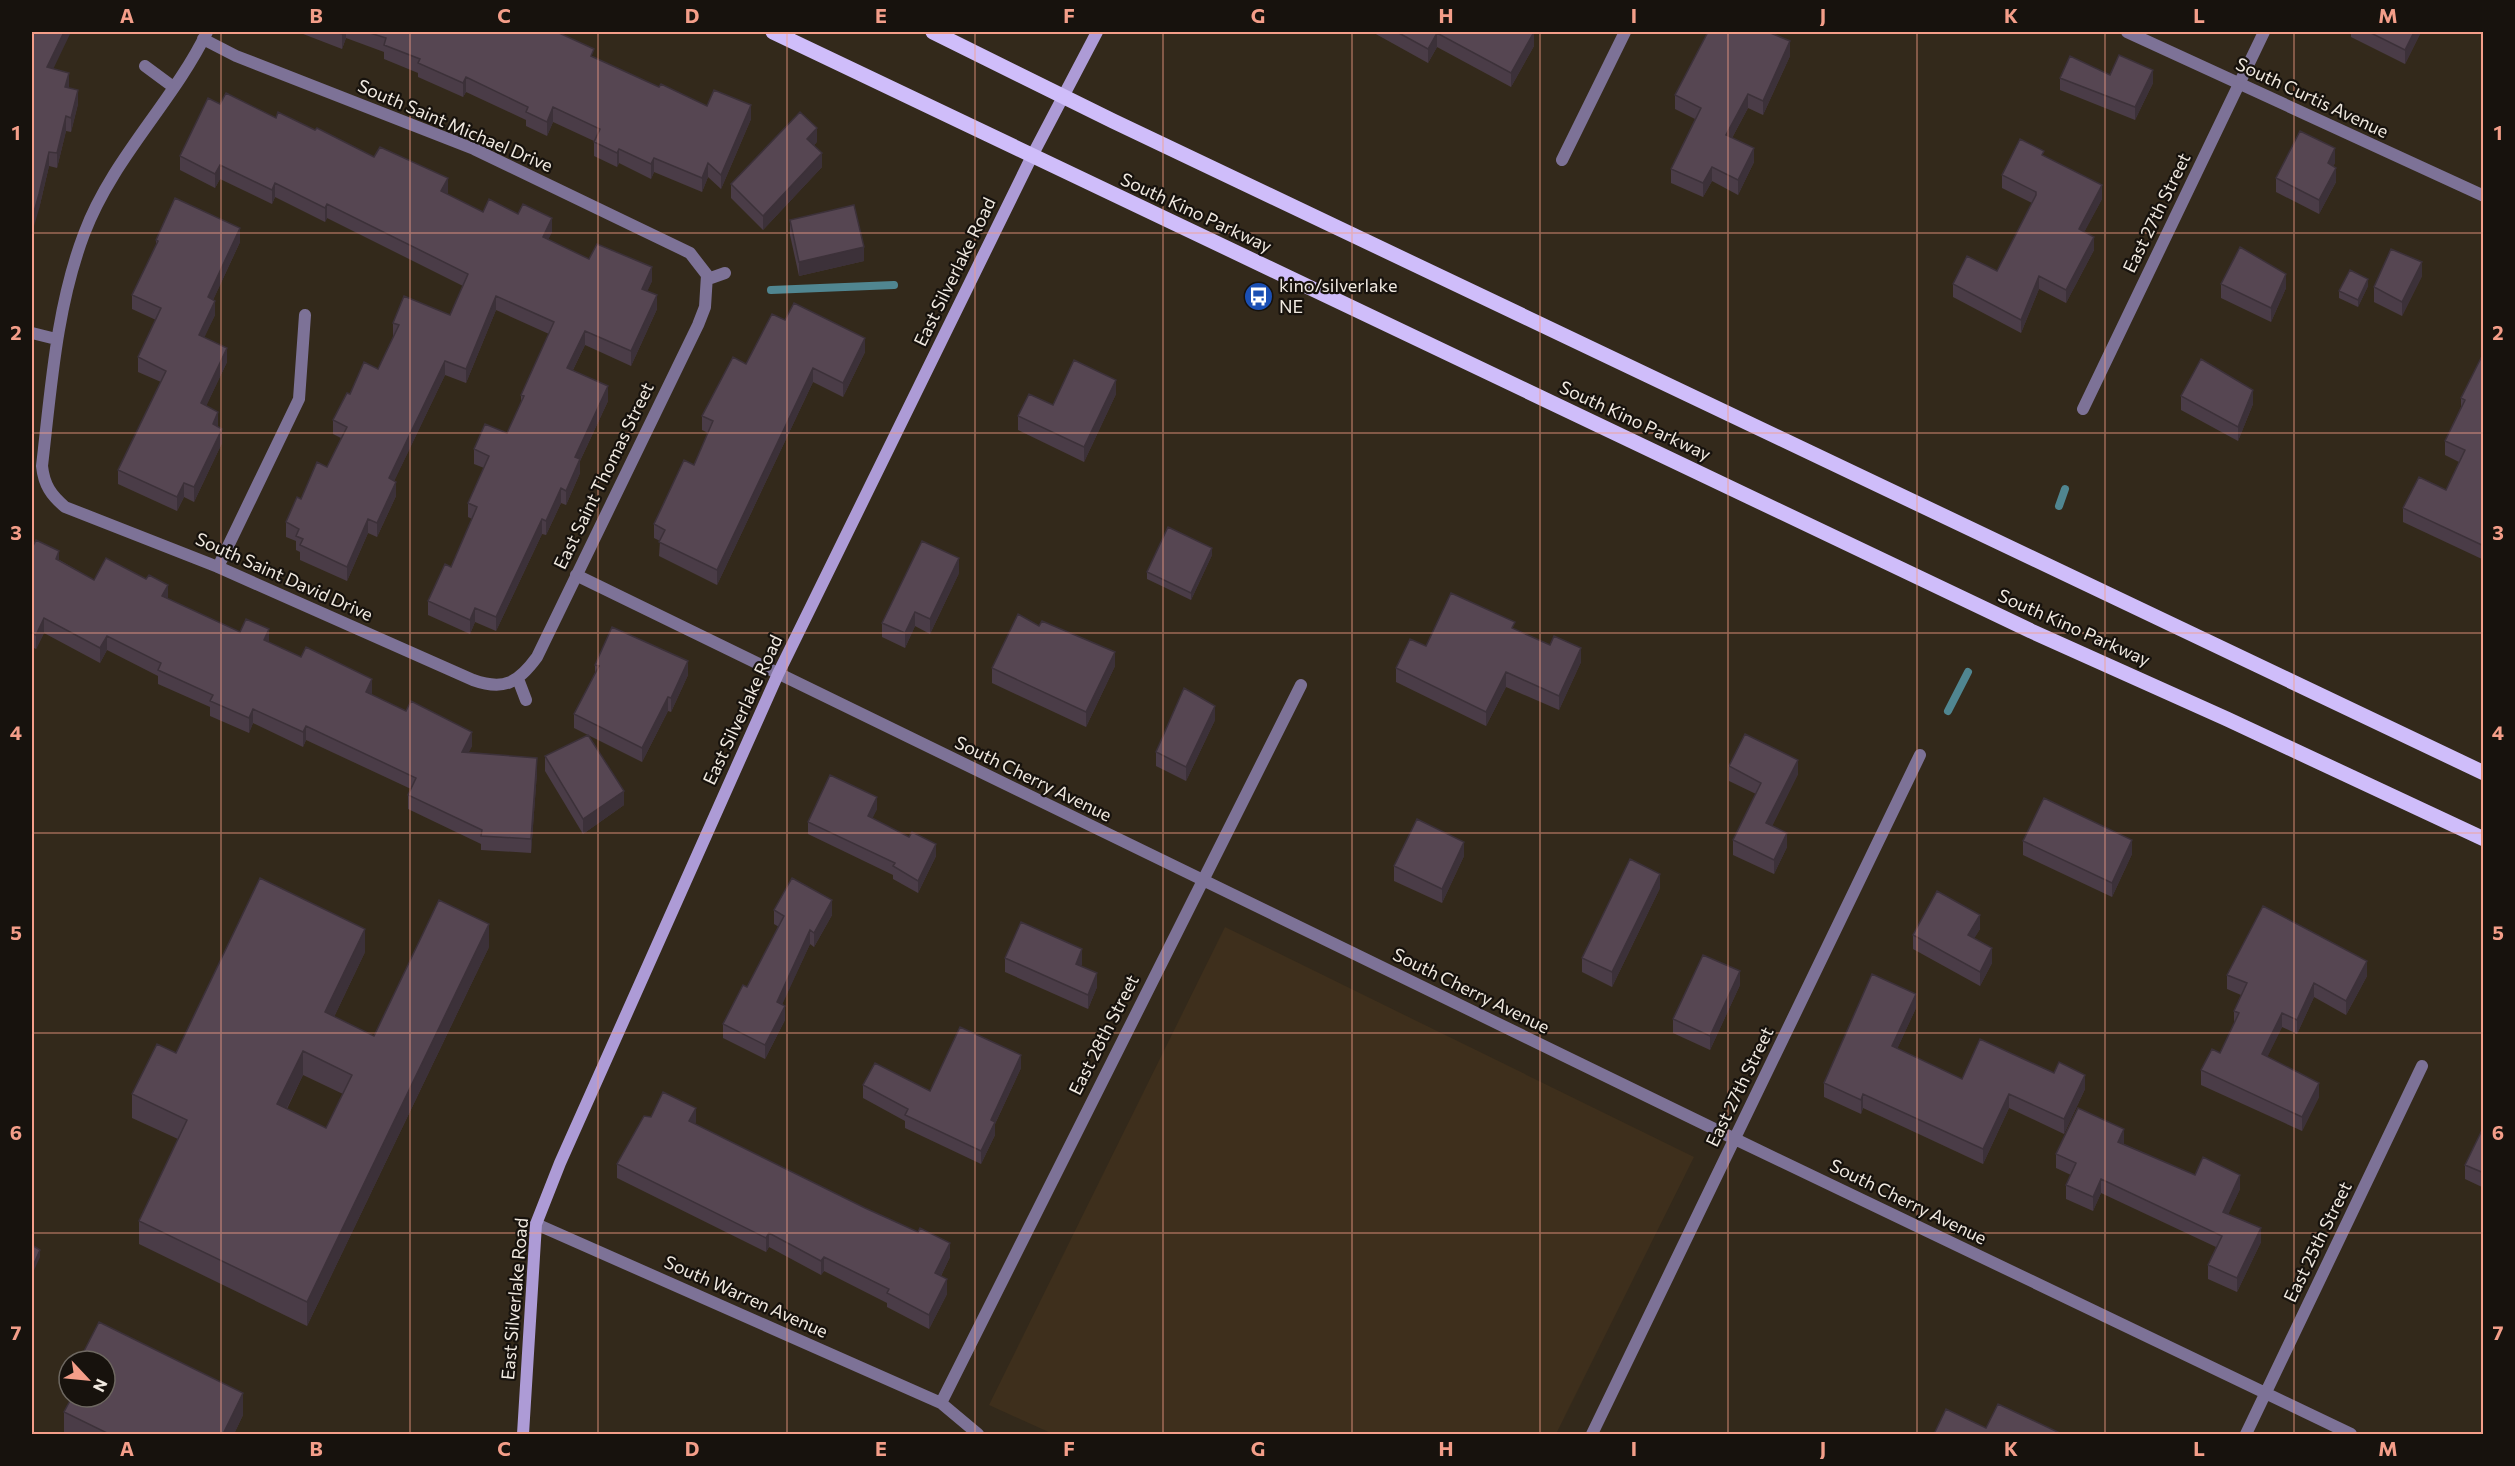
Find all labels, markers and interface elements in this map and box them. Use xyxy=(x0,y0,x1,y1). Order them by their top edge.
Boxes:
text: A xyxy=(120,3,134,27)
text: B xyxy=(309,3,323,27)
text: C xyxy=(497,3,511,27)
text: D xyxy=(685,3,699,27)
text: E xyxy=(875,3,887,27)
text: F xyxy=(1063,3,1075,27)
text: G xyxy=(1251,3,1265,27)
text: H xyxy=(1439,3,1454,27)
text: I xyxy=(1631,3,1637,27)
text: J xyxy=(1820,3,1826,27)
text: K xyxy=(2004,3,2018,27)
text: L xyxy=(2193,3,2205,27)
text: M xyxy=(2378,3,2398,27)
street label: South Curtis Avenue xyxy=(2233,52,2392,142)
street label: South Saint Michael Drive xyxy=(355,74,556,176)
text: 1 xyxy=(11,120,21,144)
text: 1 xyxy=(2493,120,2503,144)
street label: East 27th Street xyxy=(2118,149,2195,276)
street label: South Kino Parkway xyxy=(1117,167,1275,257)
street label: East Silverlake Road xyxy=(909,194,1000,350)
place label: kino/silverlake NE xyxy=(1279,274,1397,317)
bus stop icon: kino/silverlake NE xyxy=(1242,280,1274,312)
text: 2 xyxy=(10,320,22,344)
text: 2 xyxy=(2492,320,2504,344)
street label: South Kino Parkway xyxy=(1556,375,1714,465)
street label: East Saint Thomas Street xyxy=(548,379,658,573)
text: 3 xyxy=(10,520,22,544)
text: 3 xyxy=(2492,520,2504,544)
street label: South Saint David Drive xyxy=(192,527,377,625)
street label: South Kino Parkway xyxy=(1995,584,2154,671)
street label: East Silverlake Road xyxy=(698,631,786,788)
text: 4 xyxy=(10,720,22,744)
text: 4 xyxy=(2492,720,2504,744)
street label: South Cherry Avenue xyxy=(951,731,1115,826)
text: 5 xyxy=(10,920,22,944)
text: 5 xyxy=(2492,920,2504,944)
street label: South Cherry Avenue xyxy=(1389,943,1553,1038)
street label: East 28th Street xyxy=(1063,971,1143,1098)
street label: East 27th Street xyxy=(1701,1023,1778,1150)
text: 6 xyxy=(10,1120,22,1144)
text: 6 xyxy=(2492,1120,2504,1144)
street label: South Cherry Avenue xyxy=(1826,1154,1990,1249)
street label: East 25th Street xyxy=(2278,1178,2356,1305)
street label: East Silverlake Road xyxy=(496,1217,532,1381)
street label: South Warren Avenue xyxy=(661,1250,832,1342)
text: 7 xyxy=(11,1320,22,1344)
text: 7 xyxy=(2493,1320,2504,1344)
north arrow xyxy=(57,1349,117,1409)
text: N xyxy=(90,1376,112,1395)
text: A xyxy=(120,1436,134,1460)
text: B xyxy=(309,1436,323,1460)
text: C xyxy=(497,1436,511,1460)
text: D xyxy=(685,1436,699,1460)
text: E xyxy=(875,1436,887,1460)
text: F xyxy=(1063,1436,1075,1460)
text: G xyxy=(1251,1436,1265,1460)
text: H xyxy=(1439,1436,1454,1460)
text: I xyxy=(1631,1436,1637,1460)
text: J xyxy=(1820,1436,1826,1460)
text: K xyxy=(2004,1436,2018,1460)
text: L xyxy=(2193,1436,2205,1460)
text: M xyxy=(2378,1436,2398,1460)

